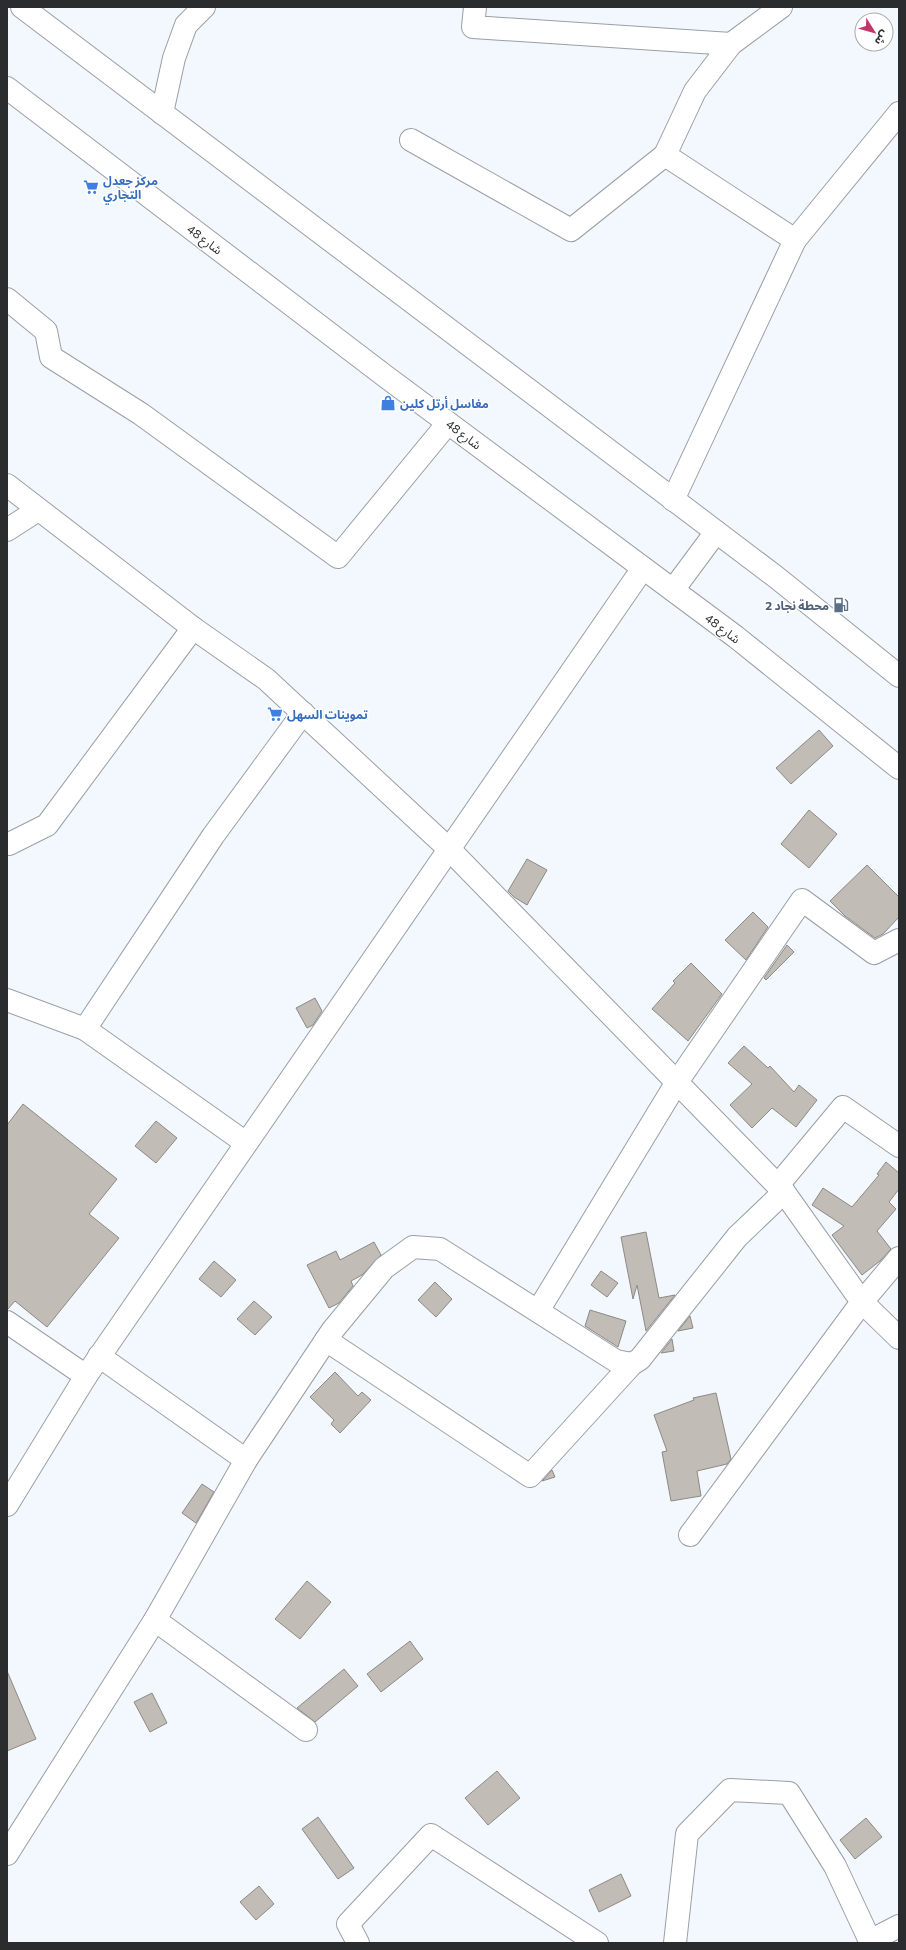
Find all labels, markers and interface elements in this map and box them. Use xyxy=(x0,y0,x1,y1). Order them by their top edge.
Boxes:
north arrow xyxy=(854,12,894,52)
text: ش xyxy=(872,28,892,48)
place label: مركز جعدل التجاري xyxy=(103,173,158,205)
supermarket icon: مركز جعدل التجاري xyxy=(82,178,100,196)
street label: شارع 48 xyxy=(183,221,225,259)
shop icon: مغاسل أرتل كلين xyxy=(379,394,397,412)
place label: مغاسل أرتل كلين xyxy=(400,396,489,411)
street label: شارع 48 xyxy=(442,416,484,454)
fuel station icon: محطة نجاد 2 xyxy=(832,596,850,614)
place label: محطة نجاد 2 xyxy=(765,598,829,613)
street label: شارع 48 xyxy=(701,610,743,648)
supermarket icon: تموينات السهل xyxy=(266,705,284,723)
place label: تموينات السهل xyxy=(287,707,369,722)

